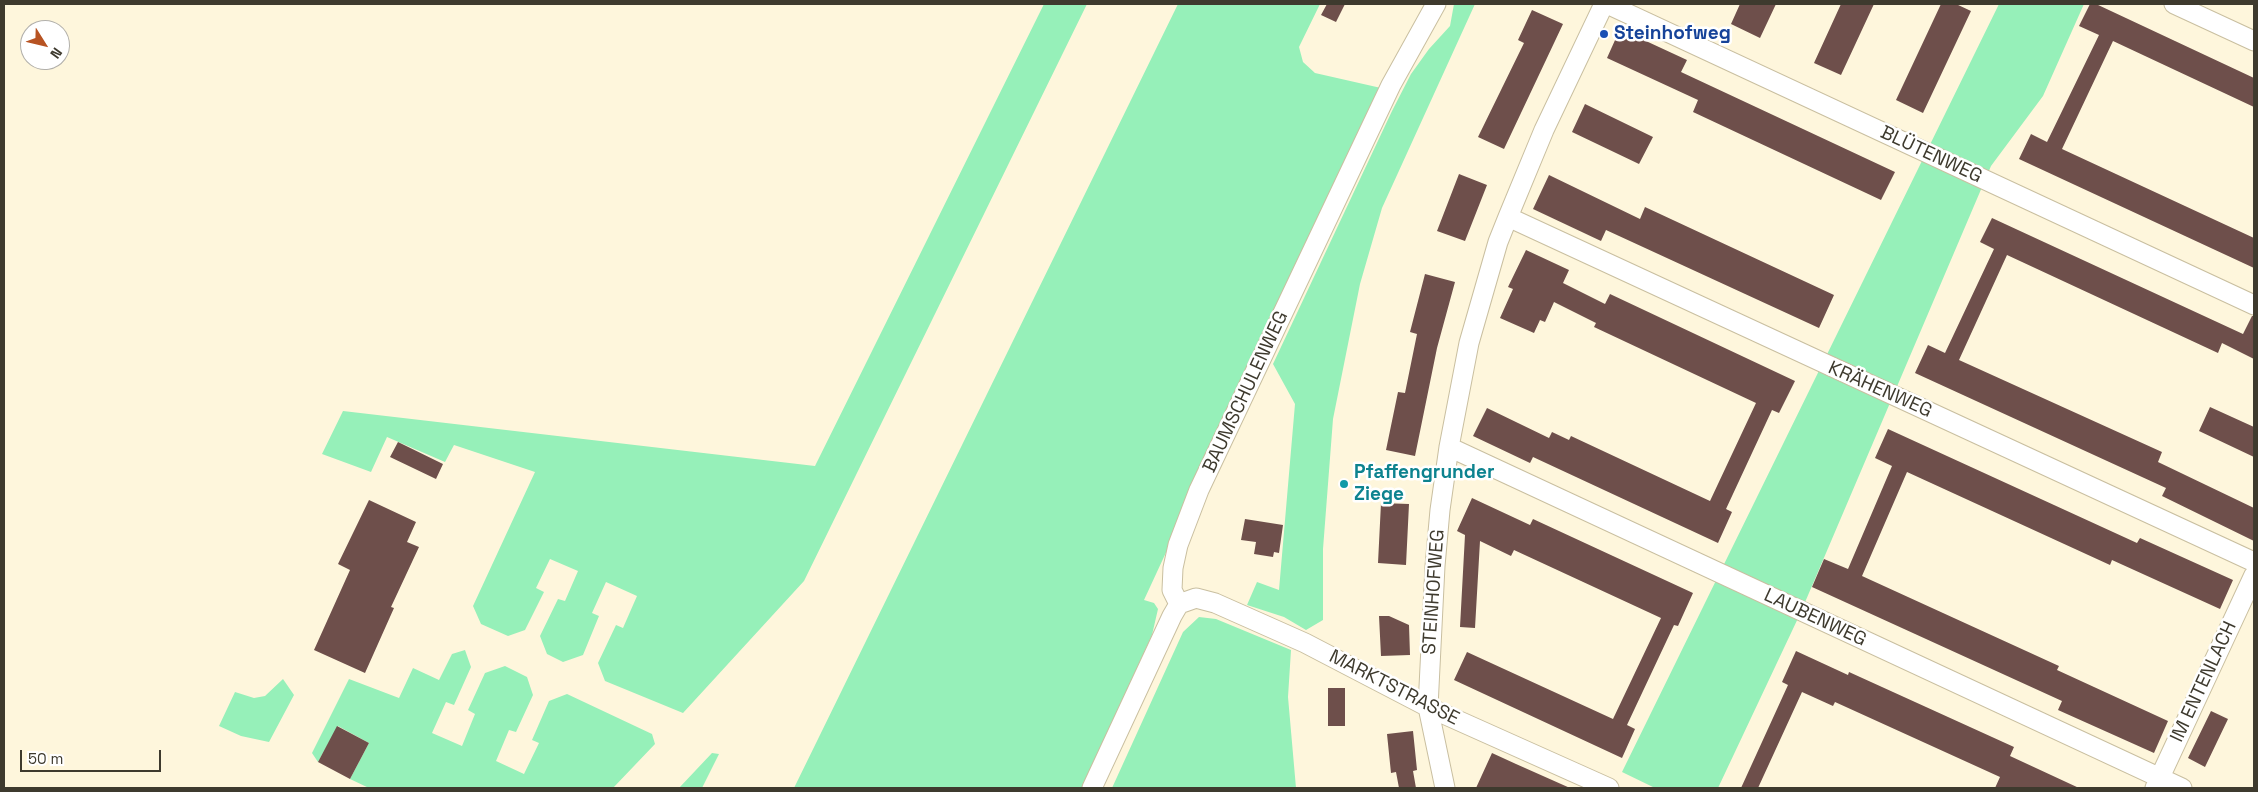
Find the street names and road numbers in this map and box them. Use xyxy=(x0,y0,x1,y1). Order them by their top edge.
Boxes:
street label: BLÜTENWEG xyxy=(1876,121,1986,189)
street label: BAUMSCHULENWEG xyxy=(1199,308,1293,476)
street label: KRÄHENWEG xyxy=(1825,357,1935,423)
street label: STEINHOFWEG xyxy=(1418,529,1450,655)
street label: LAUBENWEG xyxy=(1760,584,1870,652)
street label: IM ENTENLACH xyxy=(2166,618,2242,746)
street label: MARKTSTRASSE xyxy=(1325,645,1463,731)

